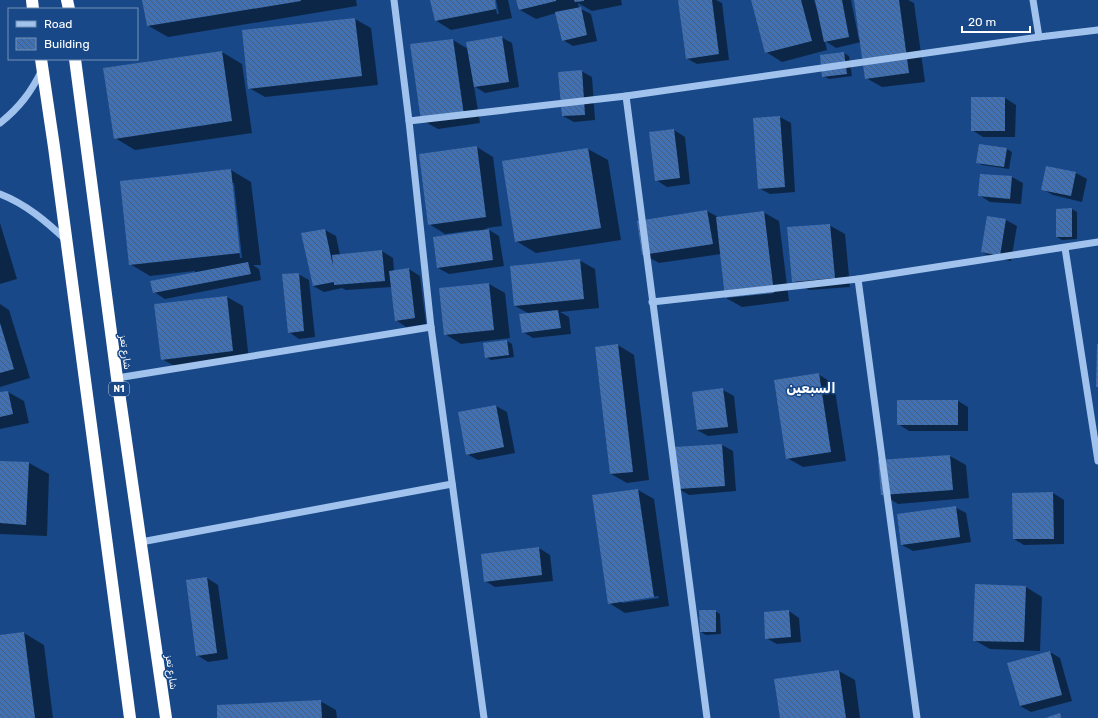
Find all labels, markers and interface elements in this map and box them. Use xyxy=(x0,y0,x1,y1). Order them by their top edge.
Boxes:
legend xyxy=(8,8,138,60)
scale bar xyxy=(962,8,1030,34)
text: 20 m xyxy=(968,15,996,29)
text: Road xyxy=(44,17,72,31)
text: Building xyxy=(44,37,90,51)
street label: شارع تعز xyxy=(116,333,133,370)
district label: السبعين xyxy=(786,380,836,397)
road number: N1 xyxy=(109,382,129,396)
street label: شارع تعز xyxy=(162,653,179,690)

